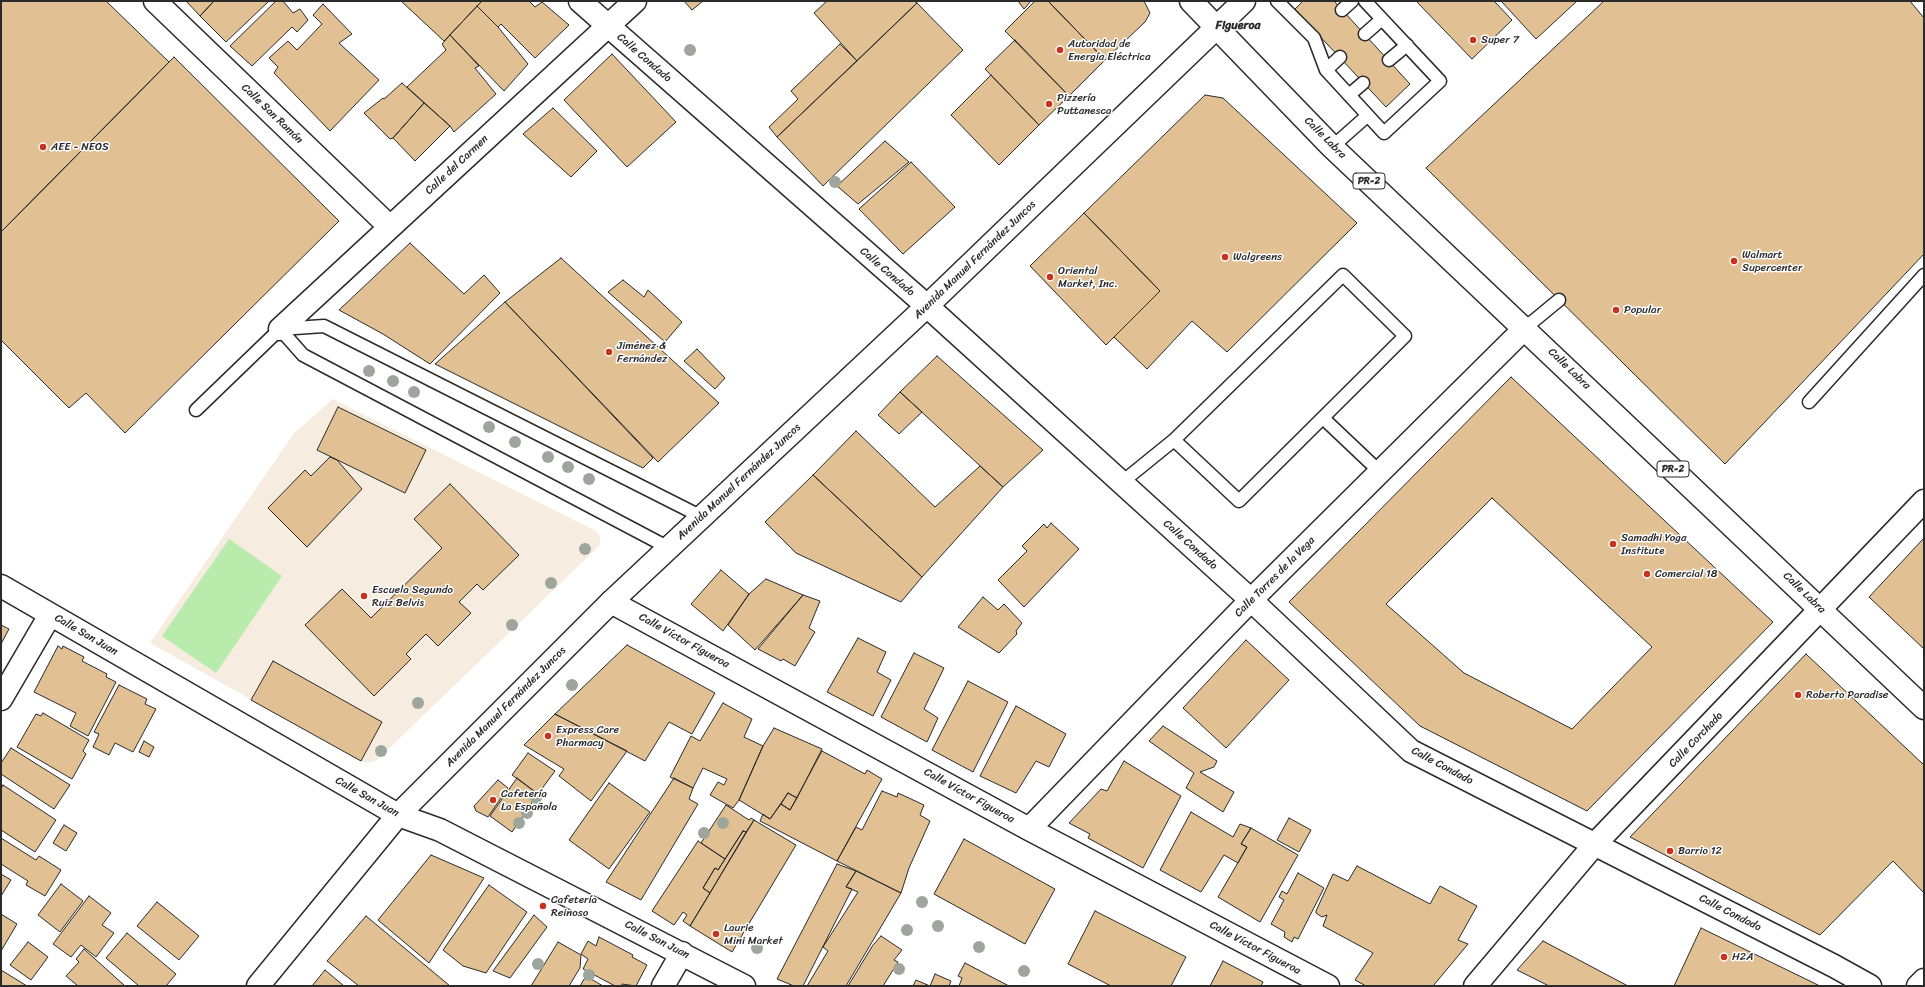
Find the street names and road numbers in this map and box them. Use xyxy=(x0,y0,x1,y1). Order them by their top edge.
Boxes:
street label: Calle Condado xyxy=(614,31,674,85)
street label: Calle San Ramón xyxy=(238,81,306,147)
street label: Calle Labra xyxy=(1301,114,1349,162)
street label: Calle del Carmen xyxy=(423,132,491,198)
road number: PR-2 xyxy=(1353,173,1385,189)
street label: Avenida Manuel Fernández Juncos xyxy=(911,198,1039,322)
street label: Calle Condado xyxy=(857,245,917,299)
street label: Calle Labra xyxy=(1545,346,1593,392)
street label: Avenida Manuel Fernández Juncos xyxy=(674,421,804,543)
road number: PR-2 xyxy=(1657,461,1689,477)
street label: Calle Condado xyxy=(1160,517,1220,573)
street label: Calle Torres de la Vega xyxy=(1232,534,1318,620)
street label: Calle Labra xyxy=(1780,570,1828,616)
street label: Calle Víctor Figueroa xyxy=(636,611,732,671)
street label: Calle San Juan xyxy=(52,612,120,658)
street label: Avenida Manuel Fernández Juncos xyxy=(443,644,569,770)
street label: Calle Corchado xyxy=(1666,709,1726,771)
street label: Calle Condado xyxy=(1409,744,1475,788)
street label: Calle Víctor Figueroa xyxy=(921,766,1017,826)
street label: Calle San Juan xyxy=(333,774,401,820)
street label: Calle Condado xyxy=(1697,892,1763,934)
street label: Calle San Juan xyxy=(622,918,692,962)
street label: Calle Víctor Figueroa xyxy=(1207,918,1303,978)

